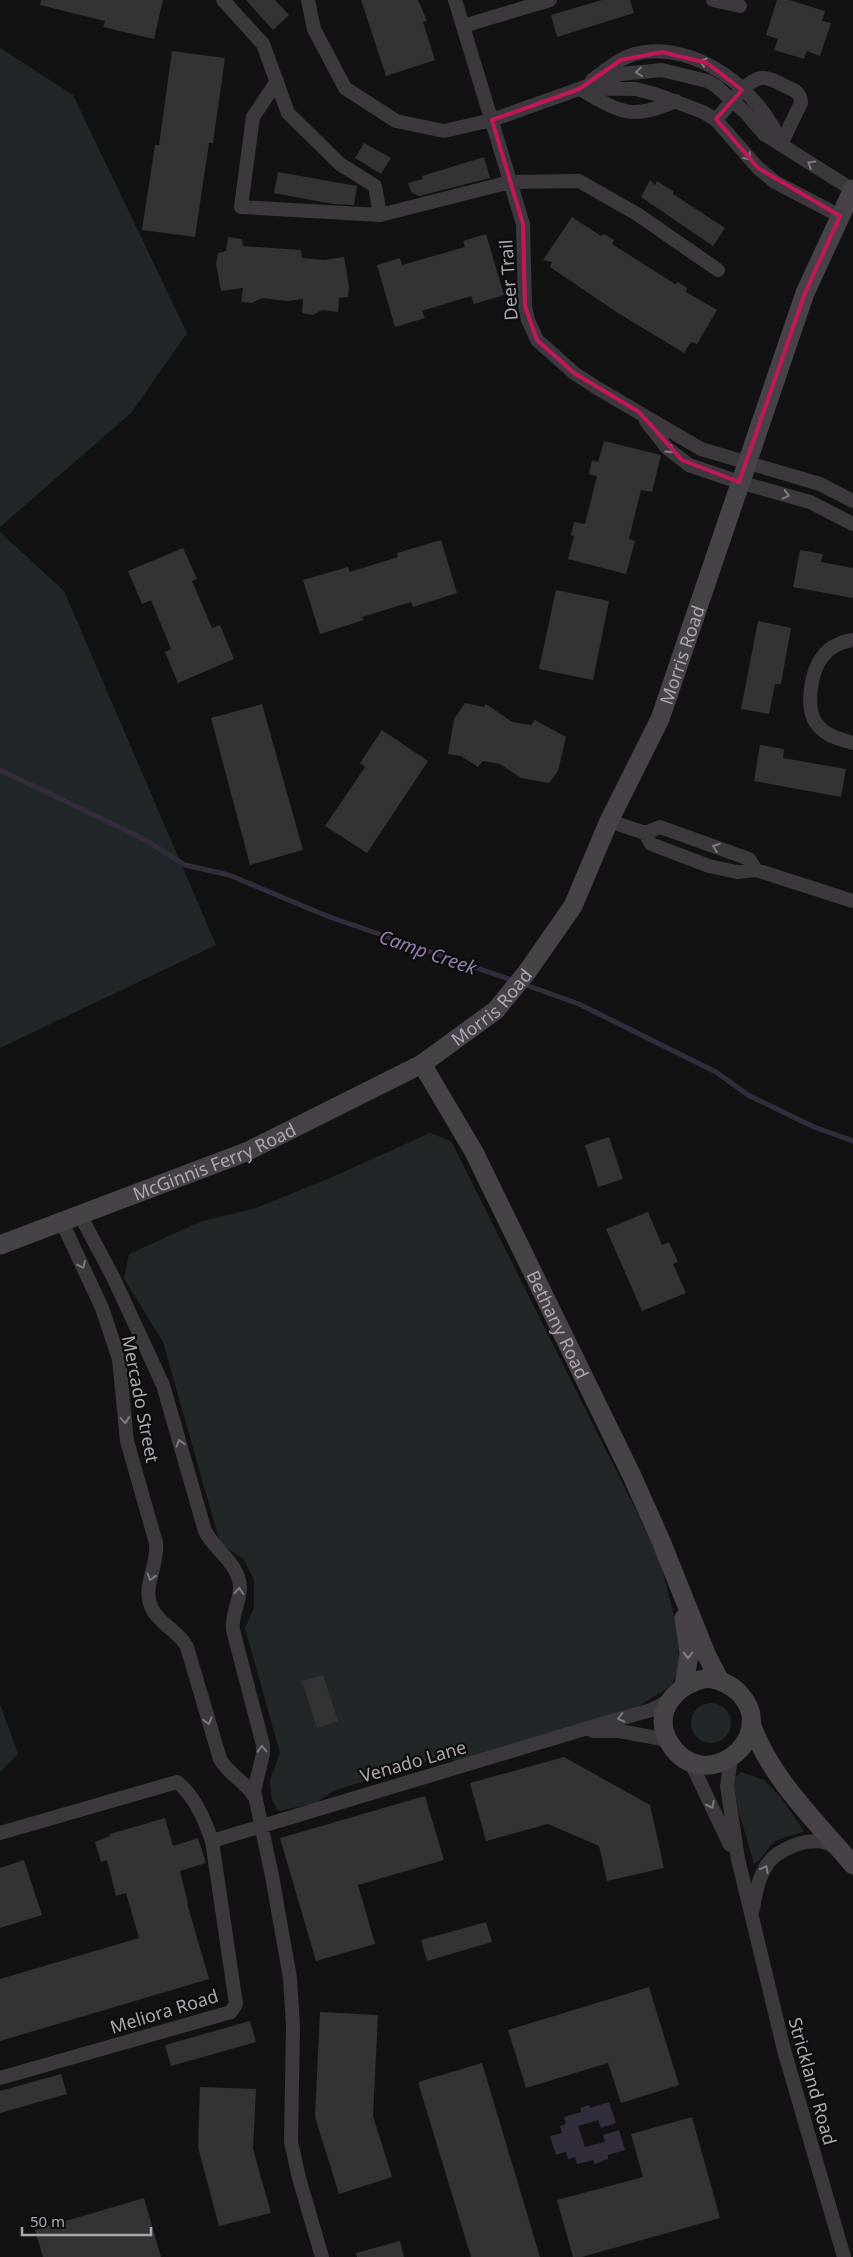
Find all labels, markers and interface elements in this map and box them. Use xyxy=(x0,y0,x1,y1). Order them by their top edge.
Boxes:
one-way arrow xyxy=(699,58,708,68)
one-way arrow xyxy=(635,66,643,77)
one-way arrow xyxy=(742,151,751,160)
one-way arrow xyxy=(808,161,817,171)
street label: Deer Trail xyxy=(493,239,523,321)
one-way arrow xyxy=(664,444,673,453)
one-way arrow xyxy=(782,489,791,500)
street label: Morris Road xyxy=(654,602,710,708)
one-way arrow xyxy=(712,843,720,853)
water label: Camp Creek xyxy=(376,923,481,981)
street label: Morris Road xyxy=(446,963,537,1051)
street label: McGinnis Ferry Road xyxy=(129,1117,300,1206)
one-way arrow xyxy=(75,1260,86,1269)
street label: Bethany Road xyxy=(521,1266,595,1383)
street label: Mercado Street xyxy=(117,1333,165,1465)
one-way arrow xyxy=(119,1416,130,1424)
one-way arrow xyxy=(175,1440,185,1448)
one-way arrow xyxy=(146,1572,156,1581)
one-way arrow xyxy=(233,1587,244,1595)
one-way arrow xyxy=(683,1652,693,1660)
one-way arrow xyxy=(617,1712,626,1723)
one-way arrow xyxy=(203,1716,213,1724)
street label: Venado Lane xyxy=(357,1734,469,1788)
one-way arrow xyxy=(257,1744,268,1752)
one-way arrow xyxy=(705,1800,715,1809)
one-way arrow xyxy=(759,1865,769,1874)
street label: Meliora Road xyxy=(107,1983,221,2039)
street label: Strickland Road xyxy=(783,2014,843,2148)
scale bar xyxy=(22,2204,151,2236)
text: 50 m xyxy=(30,2211,65,2231)

